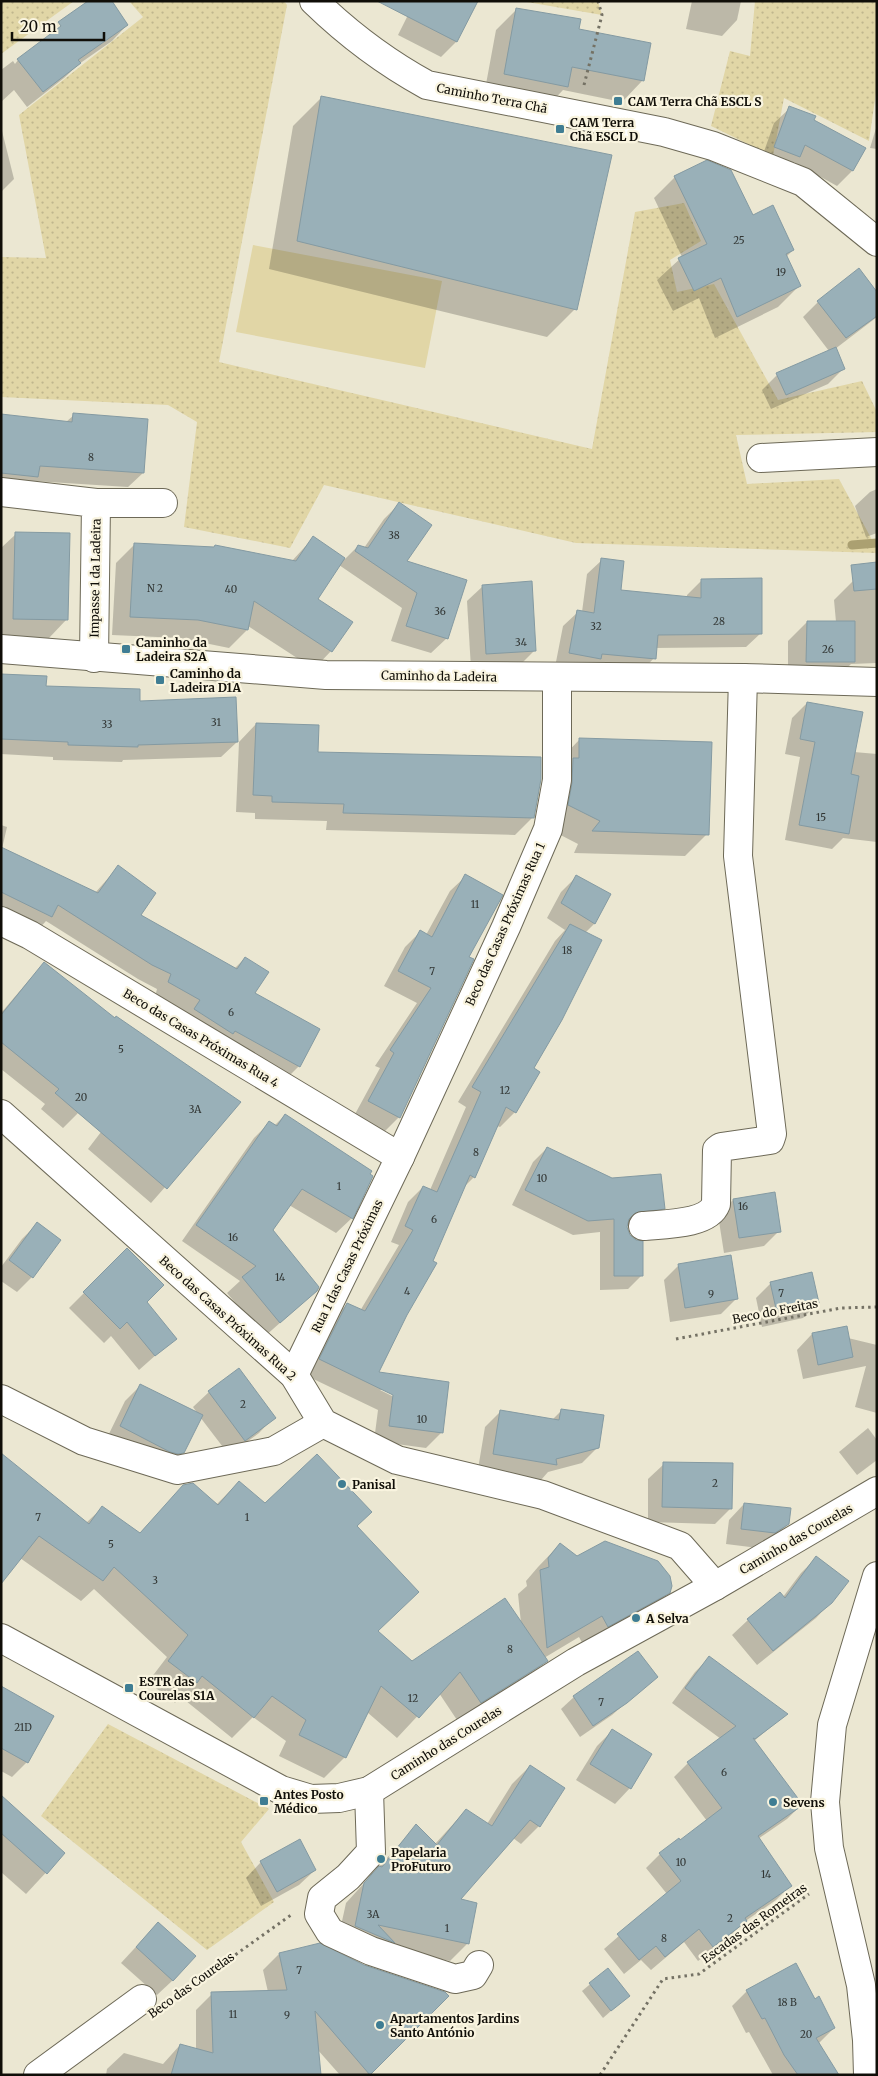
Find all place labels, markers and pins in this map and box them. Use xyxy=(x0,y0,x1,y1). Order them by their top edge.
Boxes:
place label: CAM Terra Chã ESCL S xyxy=(628,94,762,109)
marker: CAM Terra Chã ESCL S xyxy=(612,95,624,107)
place label: CAM Terra Chã ESCL D xyxy=(570,115,638,144)
marker: CAM Terra Chã ESCL D xyxy=(554,123,566,135)
place label: Caminho da Ladeira S2A xyxy=(136,635,207,664)
marker: Caminho da Ladeira S2A xyxy=(120,643,132,655)
place label: Caminho da Ladeira D1A xyxy=(170,666,241,695)
marker: Caminho da Ladeira D1A xyxy=(154,674,166,686)
place label: Panisal xyxy=(352,1477,396,1492)
marker: Panisal xyxy=(336,1478,348,1490)
place label: A Selva xyxy=(645,1611,689,1626)
marker: A Selva xyxy=(630,1612,642,1624)
place label: ESTR das Courelas S1A xyxy=(139,1674,215,1703)
marker: ESTR das Courelas S1A xyxy=(123,1682,135,1694)
place label: Antes Posto Médico xyxy=(273,1787,344,1816)
marker: Antes Posto Médico xyxy=(258,1795,270,1807)
place label: Sevens xyxy=(783,1795,825,1810)
marker: Sevens xyxy=(767,1796,779,1808)
place label: Papelaria ProFuturo xyxy=(391,1845,451,1874)
marker: Papelaria ProFuturo xyxy=(375,1853,387,1865)
place label: Apartamentos Jardins Santo António xyxy=(389,2011,519,2040)
marker: Apartamentos Jardins Santo António xyxy=(374,2019,386,2031)

